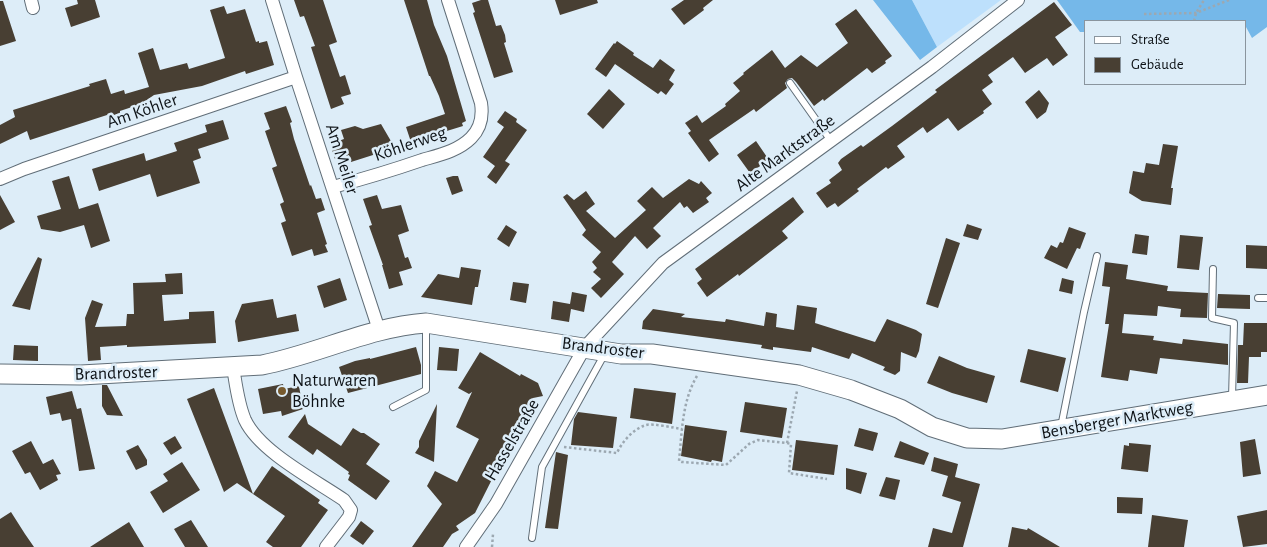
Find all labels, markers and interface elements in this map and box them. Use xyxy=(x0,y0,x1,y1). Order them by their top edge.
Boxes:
legend xyxy=(1084,20,1247,85)
text: Straße xyxy=(1131,32,1170,47)
text: Gebäude xyxy=(1131,57,1184,72)
street label: Am Köhler xyxy=(104,89,180,133)
street label: Alte Marktstraße xyxy=(731,110,839,196)
street label: Am Meiler xyxy=(321,121,363,197)
street label: Köhlerweg xyxy=(371,122,449,166)
street label: Brandroster xyxy=(561,332,645,364)
street label: Brandroster xyxy=(74,361,158,385)
place label: Naturwaren Böhnke xyxy=(292,370,376,412)
marker: Naturwaren Böhnke xyxy=(276,385,288,397)
street label: Hasselstraße xyxy=(480,395,544,485)
street label: Bensberger Marktweg xyxy=(1039,396,1195,444)

